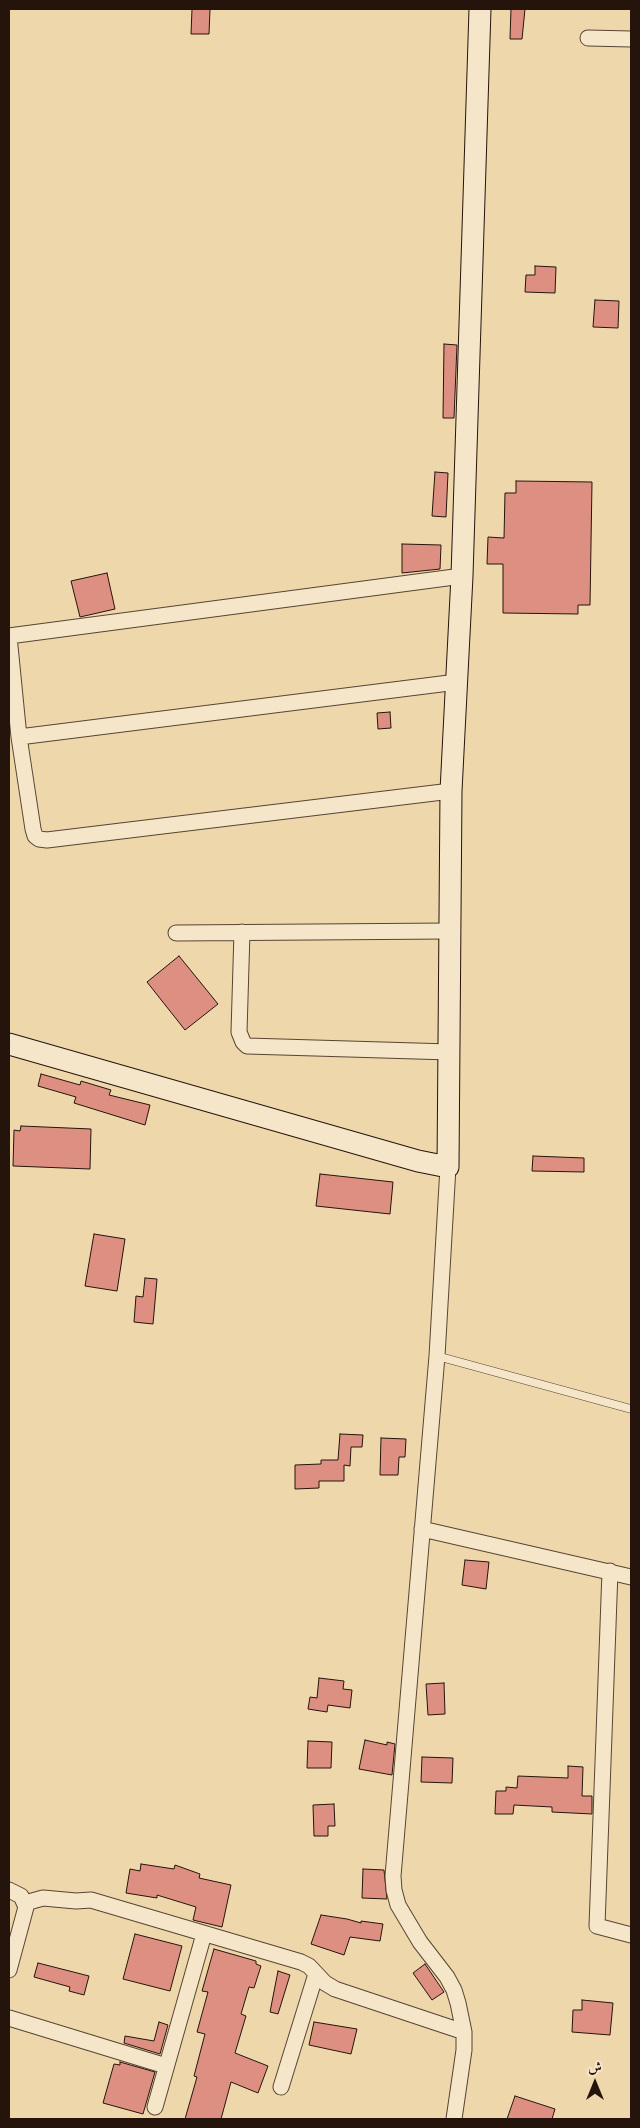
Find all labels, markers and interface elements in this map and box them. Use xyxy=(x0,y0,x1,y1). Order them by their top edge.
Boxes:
north arrow xyxy=(570,2058,620,2108)
text: ش xyxy=(588,2061,602,2075)

